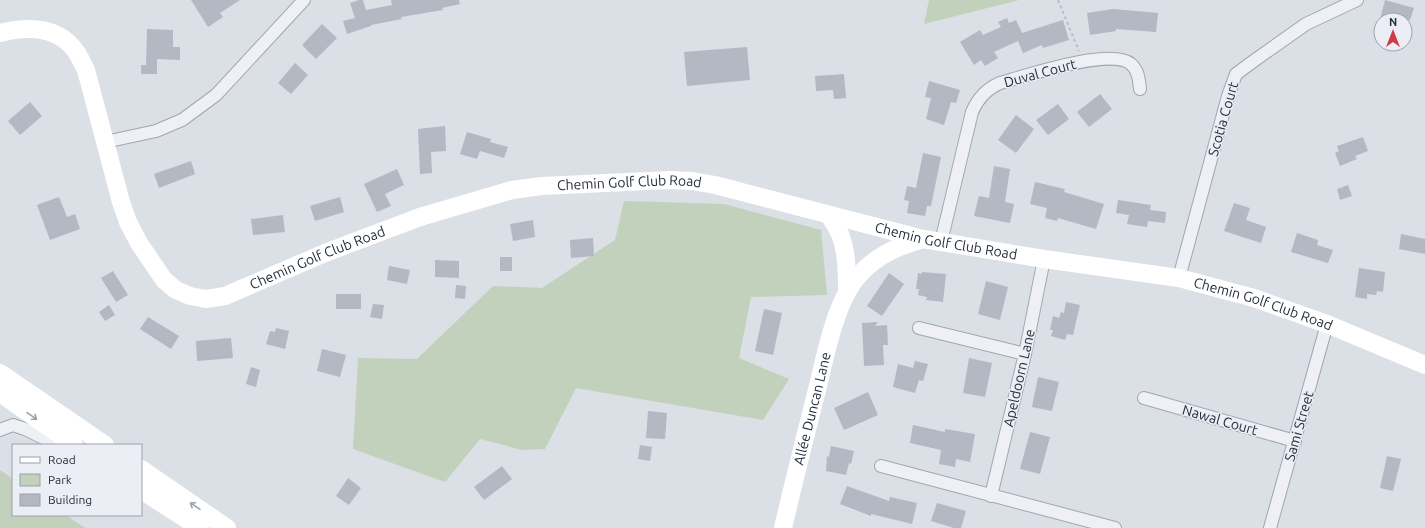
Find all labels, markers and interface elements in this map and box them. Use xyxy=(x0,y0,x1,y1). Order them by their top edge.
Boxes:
north arrow xyxy=(1373,12,1413,52)
text: N xyxy=(1389,16,1397,28)
street label: Duval Court xyxy=(1002,56,1078,90)
street label: Scotia Court xyxy=(1205,79,1241,158)
street label: Chemin Golf Club Road xyxy=(557,172,703,193)
street label: Chemin Golf Club Road xyxy=(873,219,1018,262)
street label: Chemin Golf Club Road xyxy=(247,223,387,292)
street label: Chemin Golf Club Road xyxy=(1192,274,1335,333)
street label: Apeldoorn Lane xyxy=(1000,328,1038,428)
street label: Allée Duncan Lane xyxy=(790,350,834,467)
street label: Sami Street xyxy=(1281,389,1317,463)
street label: Nawal Court xyxy=(1180,402,1260,439)
one-way arrow xyxy=(26,412,37,420)
legend xyxy=(12,444,142,516)
text: Road xyxy=(48,453,76,466)
text: Park xyxy=(48,473,72,486)
text: Building xyxy=(48,493,92,506)
one-way arrow xyxy=(189,502,200,510)

